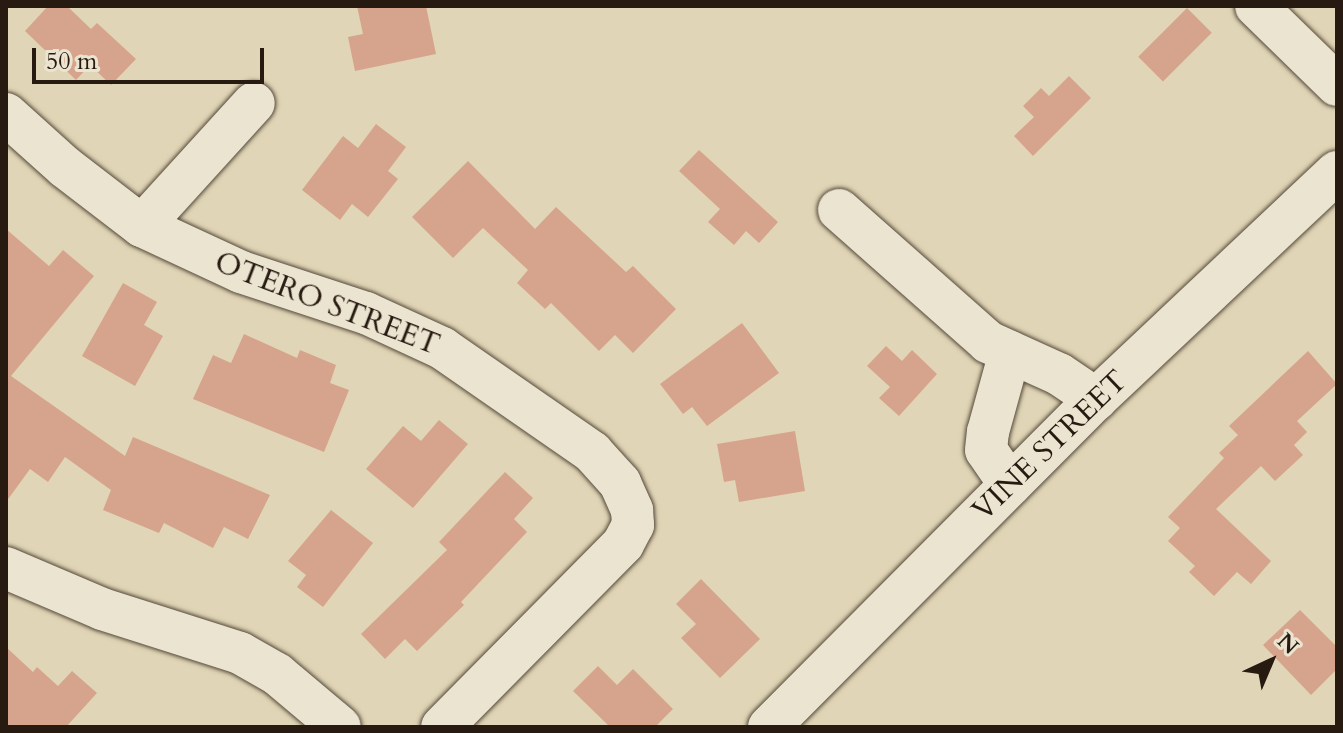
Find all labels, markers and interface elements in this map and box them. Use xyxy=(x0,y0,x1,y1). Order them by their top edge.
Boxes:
scale bar xyxy=(36,32,268,82)
text: 50 m xyxy=(46,45,97,78)
street label: OTERO STREET xyxy=(209,245,445,363)
street label: VINE STREET xyxy=(965,363,1135,529)
north arrow xyxy=(1231,621,1311,701)
text: N xyxy=(1270,626,1305,661)

